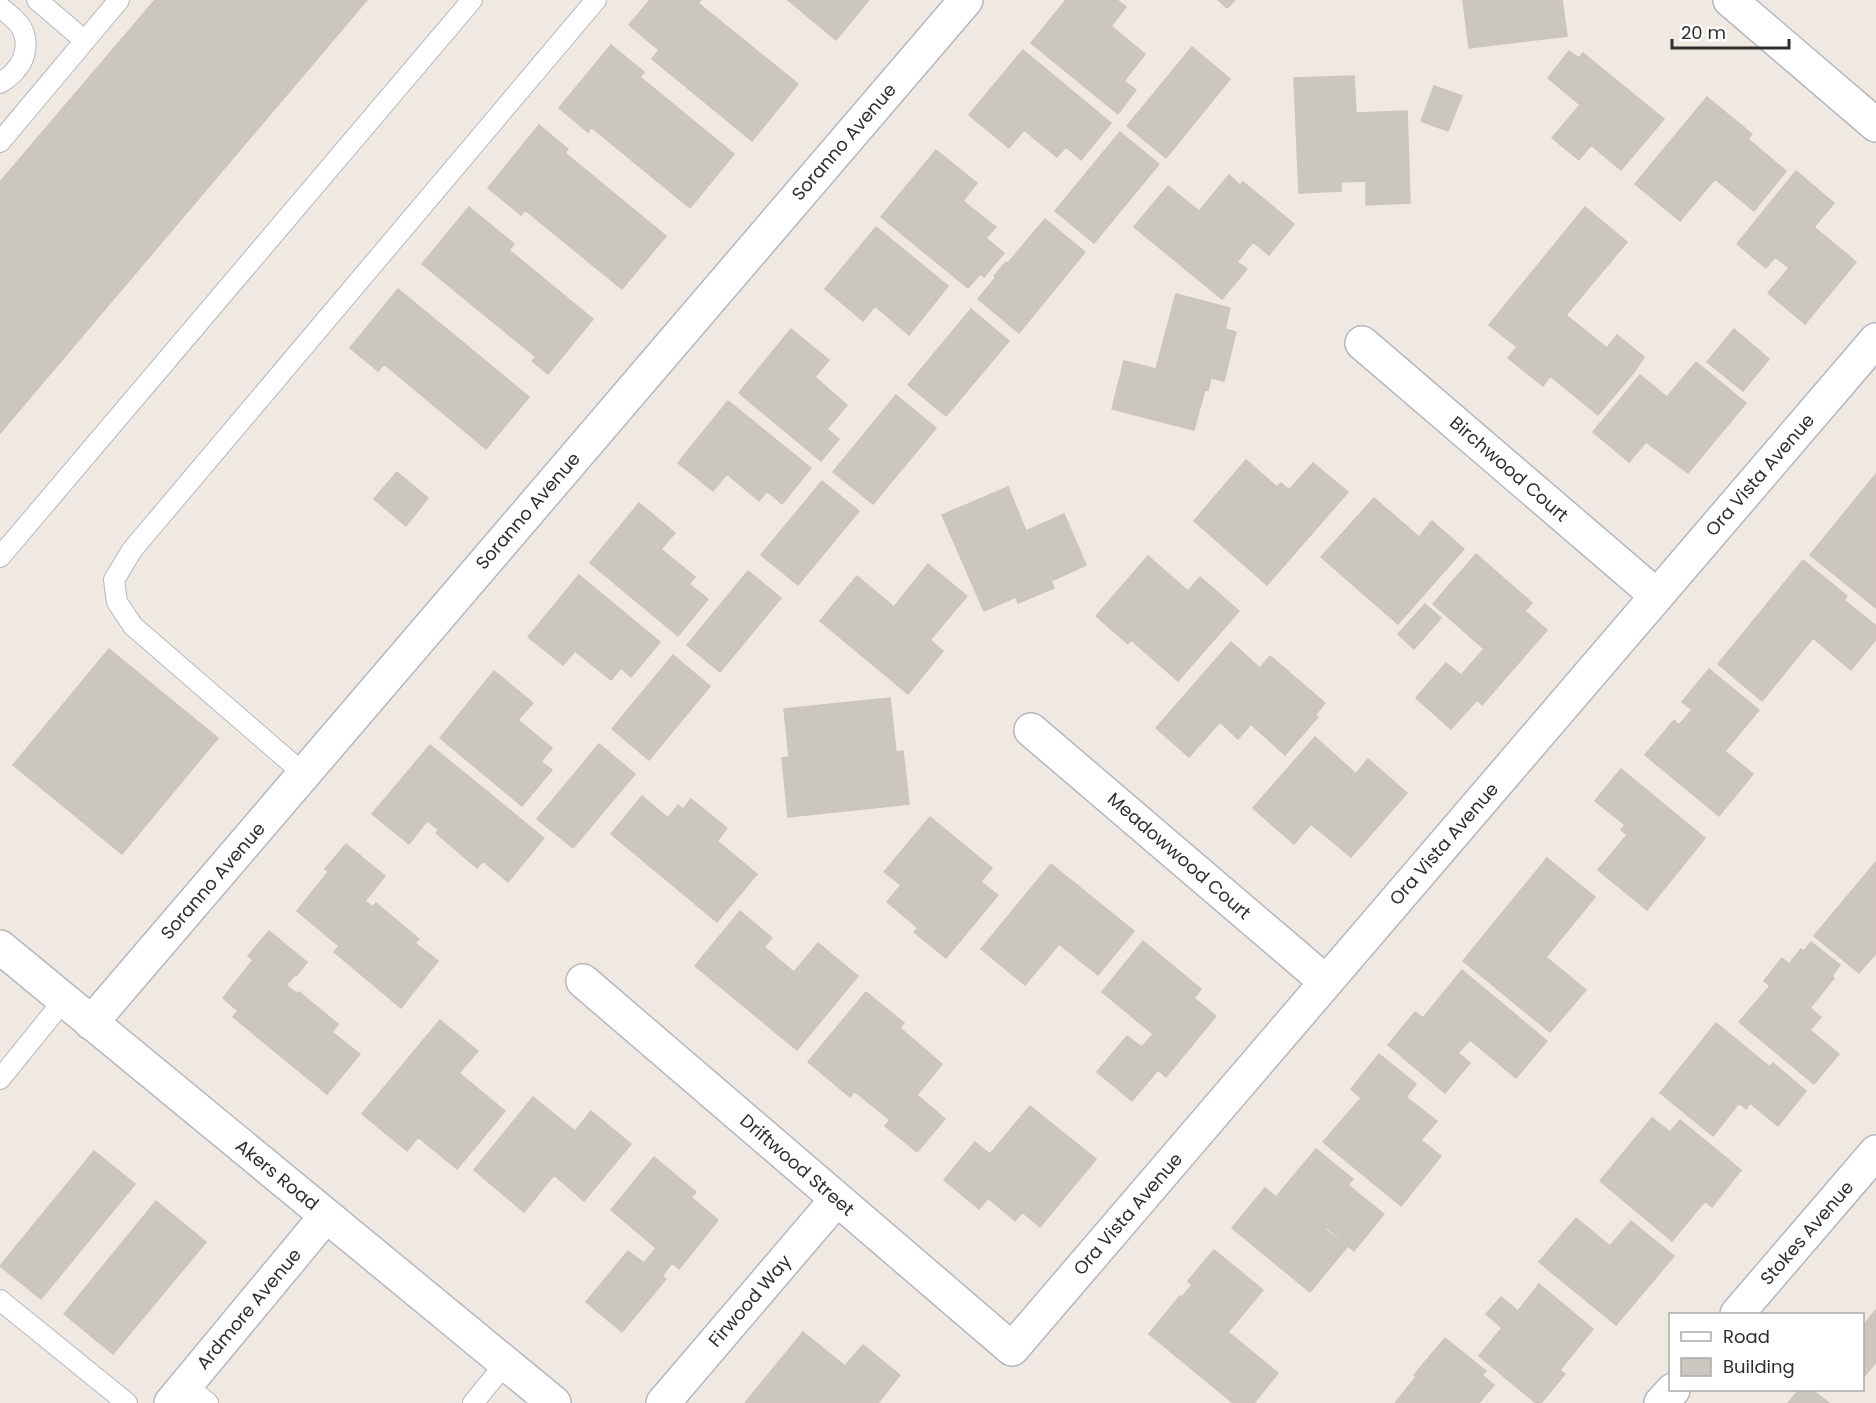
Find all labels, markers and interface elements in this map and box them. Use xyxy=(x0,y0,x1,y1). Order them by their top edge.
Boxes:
scale bar xyxy=(1672,12,1789,50)
text: 20 m xyxy=(1681,20,1726,45)
street label: Soranno Avenue xyxy=(786,78,902,206)
street label: Ora Vista Avenue xyxy=(1699,408,1820,541)
street label: Birchwood Court xyxy=(1445,410,1574,527)
street label: Soranno Avenue xyxy=(470,447,586,575)
street label: Ora Vista Avenue xyxy=(1383,777,1504,910)
street label: Meadowwood Court xyxy=(1102,786,1256,925)
street label: Soranno Avenue xyxy=(155,817,271,945)
street label: Driftwood Street xyxy=(735,1108,860,1221)
street label: Akers Road xyxy=(230,1133,324,1216)
street label: Ora Vista Avenue xyxy=(1067,1147,1188,1280)
street label: Stokes Avenue xyxy=(1754,1175,1859,1290)
street label: Ardmore Avenue xyxy=(190,1243,307,1375)
street label: Firwood Way xyxy=(703,1249,797,1352)
legend xyxy=(1669,1313,1864,1391)
text: Road xyxy=(1723,1324,1770,1349)
text: Building xyxy=(1723,1354,1795,1379)

